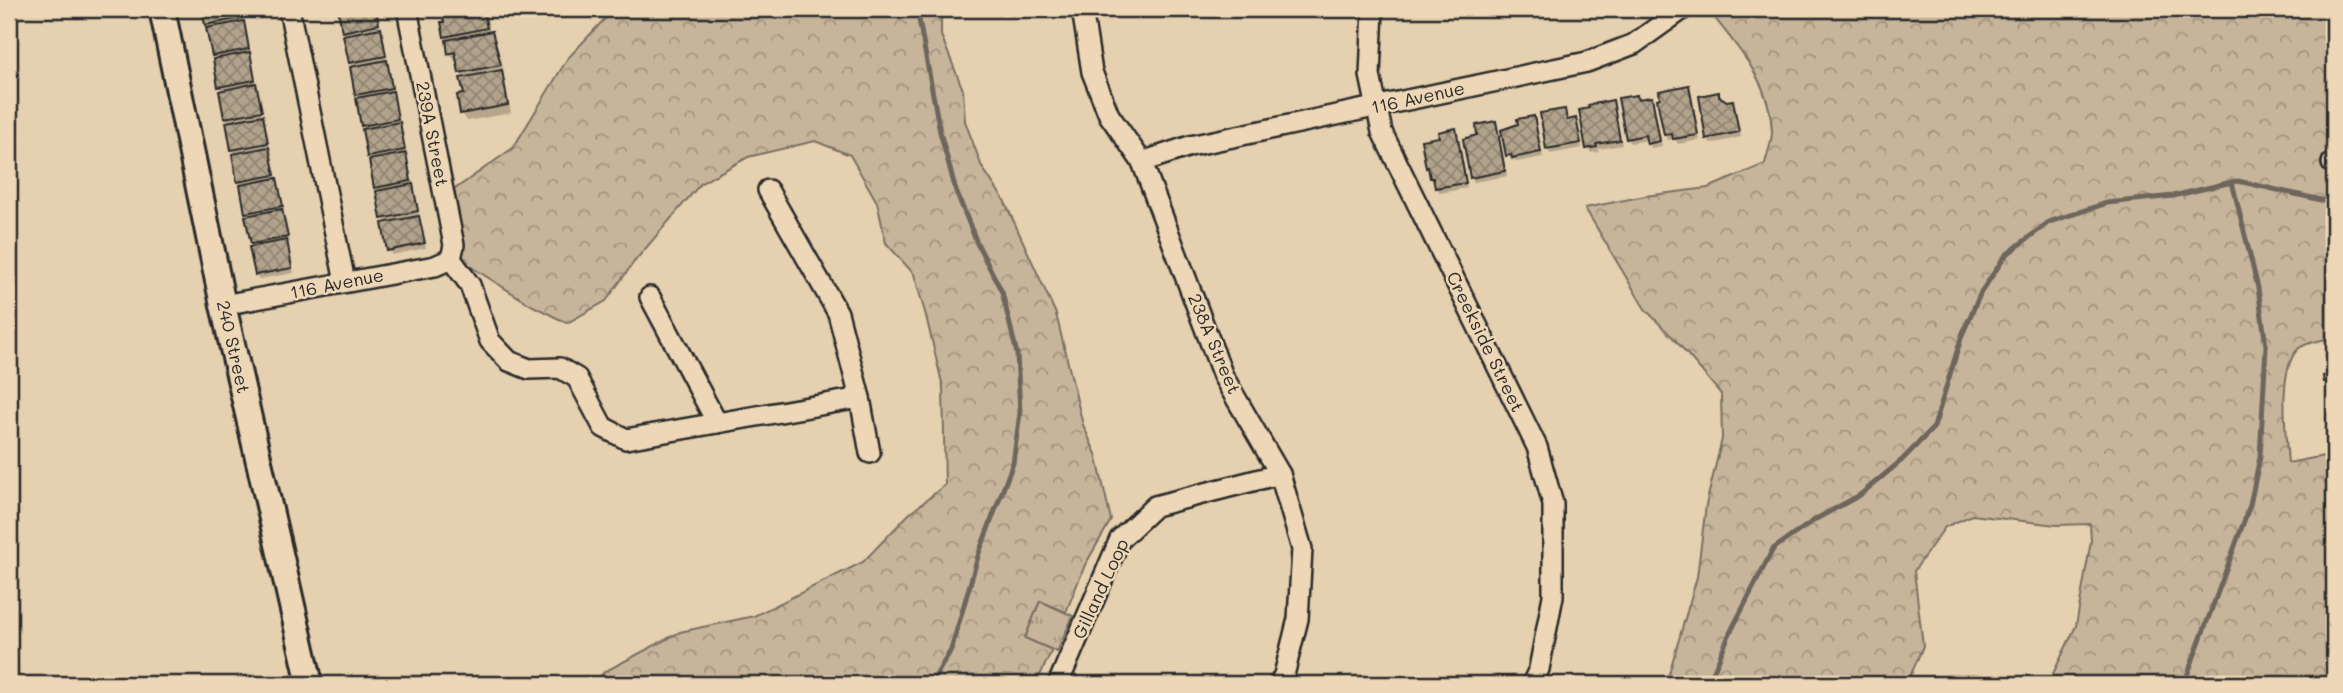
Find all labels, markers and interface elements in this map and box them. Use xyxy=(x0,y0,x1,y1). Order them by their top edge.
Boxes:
street label: 116 Avenue xyxy=(1369,75,1467,119)
street label: 239A Street xyxy=(411,79,455,188)
street label: 116 Avenue xyxy=(288,262,386,304)
street label: Creekside Street xyxy=(1441,267,1530,416)
street label: 238A Street xyxy=(1183,290,1247,398)
street label: 240 Street xyxy=(212,298,256,396)
street label: Gilland Loop xyxy=(1066,534,1134,643)

